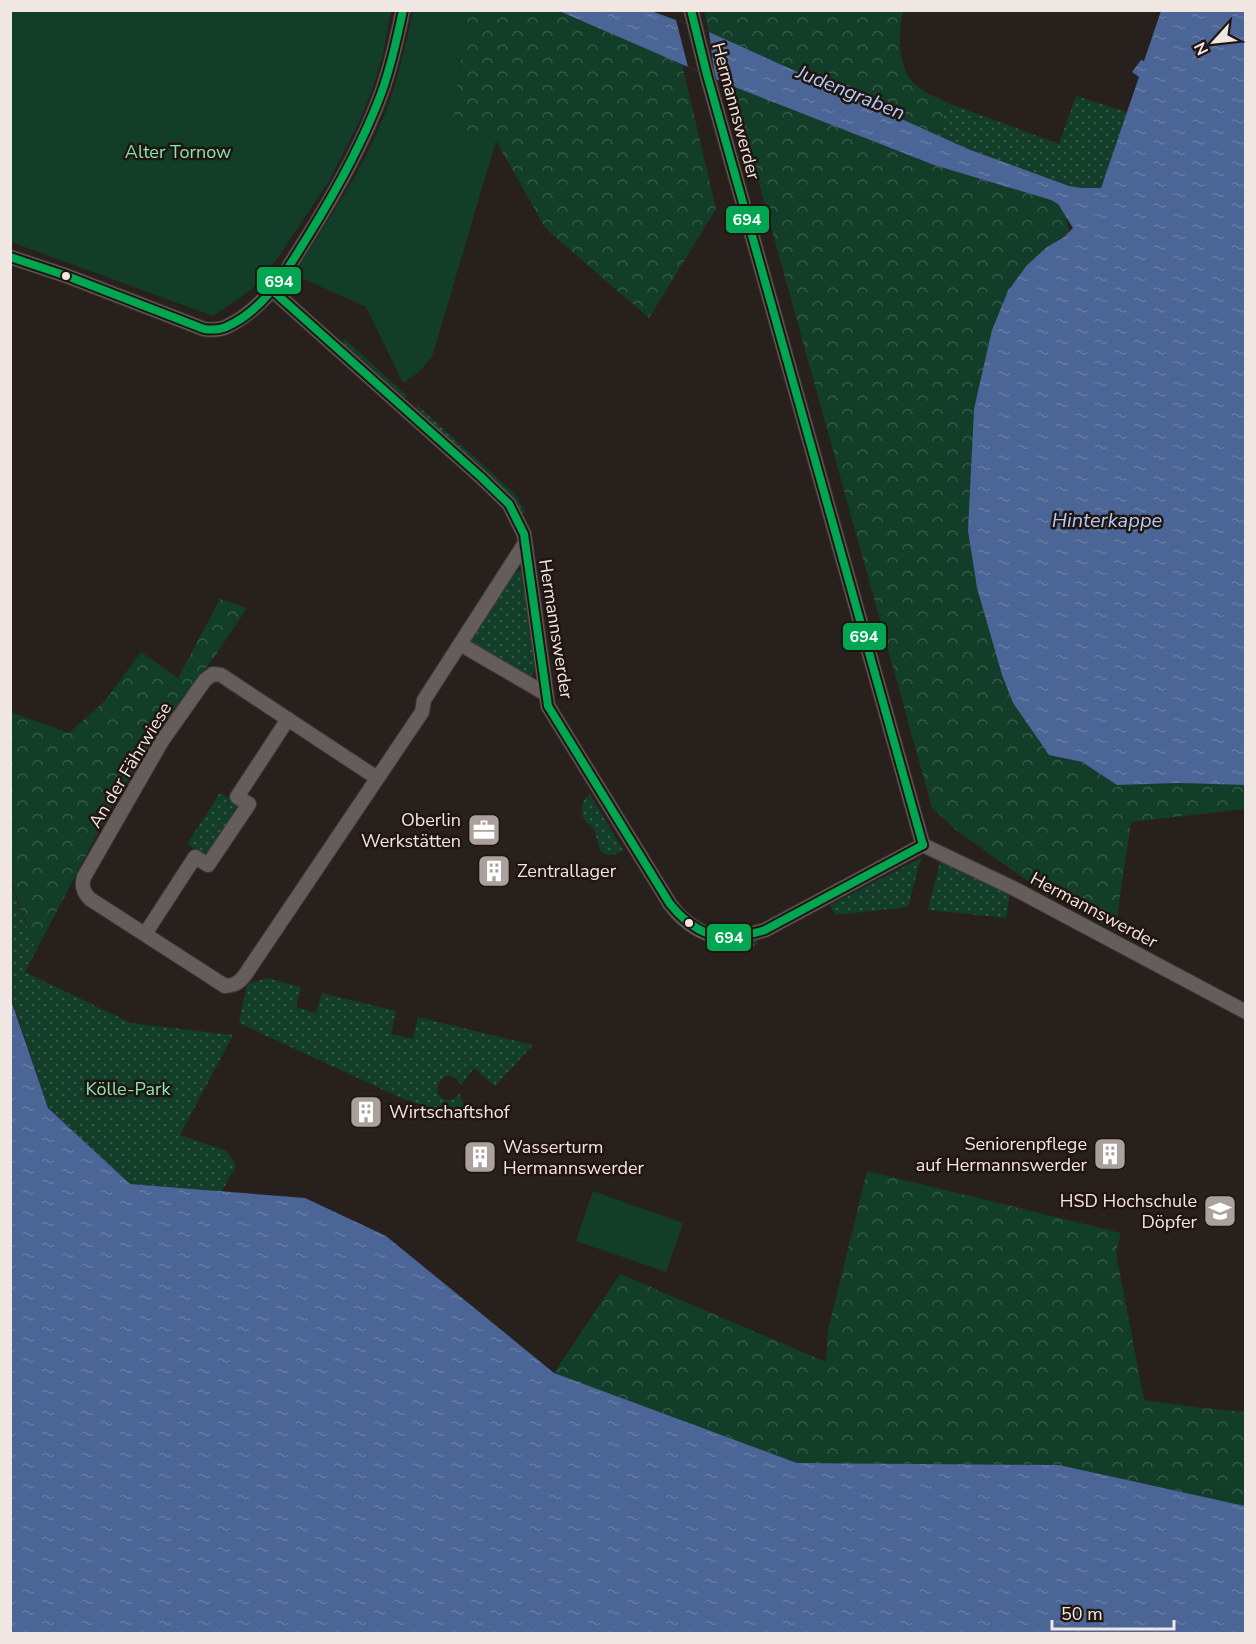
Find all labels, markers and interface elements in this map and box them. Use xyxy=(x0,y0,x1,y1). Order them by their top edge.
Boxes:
north arrow xyxy=(1184,12,1244,72)
text: N xyxy=(1189,38,1214,59)
street label: Hermannswerder xyxy=(706,40,766,183)
water label: Judengraben xyxy=(792,58,909,126)
park label: Alter Tornow xyxy=(125,140,231,164)
line badge: 694 xyxy=(725,205,770,234)
text: 694 xyxy=(733,209,762,231)
line badge: 694 xyxy=(256,266,302,295)
unlabelled marker xyxy=(60,270,72,282)
text: 694 xyxy=(265,271,294,293)
water label: Hinterkappe xyxy=(1052,507,1163,534)
street label: Hermannswerder xyxy=(533,557,579,701)
line badge: 694 xyxy=(842,622,887,651)
text: 694 xyxy=(850,626,879,648)
street label: An der Fährwiese xyxy=(83,698,177,832)
place label: Oberlin Werkstätten xyxy=(361,808,461,853)
office icon: Oberlin Werkstätten xyxy=(466,812,502,848)
building icon: Zentrallager xyxy=(476,853,512,889)
place label: Zentrallager xyxy=(517,859,617,883)
street label: Hermannswerder xyxy=(1026,866,1162,954)
unlabelled marker xyxy=(683,917,695,929)
line badge: 694 xyxy=(706,923,752,952)
text: 694 xyxy=(715,927,744,949)
park label: Kölle-Park xyxy=(86,1077,171,1101)
building icon: Wirtschaftshof xyxy=(348,1094,384,1130)
place label: Wirtschaftshof xyxy=(389,1100,511,1124)
place label: Seniorenpflege auf Hermannswerder xyxy=(916,1132,1088,1177)
place label: Wasserturm Hermannswerder xyxy=(503,1135,645,1180)
building icon: Seniorenpflege auf Hermannswerder xyxy=(1092,1136,1128,1172)
building icon: Wasserturm Hermannswerder xyxy=(462,1139,498,1175)
place label: HSD Hochschule Döpfer xyxy=(1060,1189,1198,1234)
school or university icon: HSD Hochschule Döpfer xyxy=(1202,1193,1238,1229)
scale bar xyxy=(1052,1593,1174,1631)
text: 50 m xyxy=(1061,1602,1103,1626)

